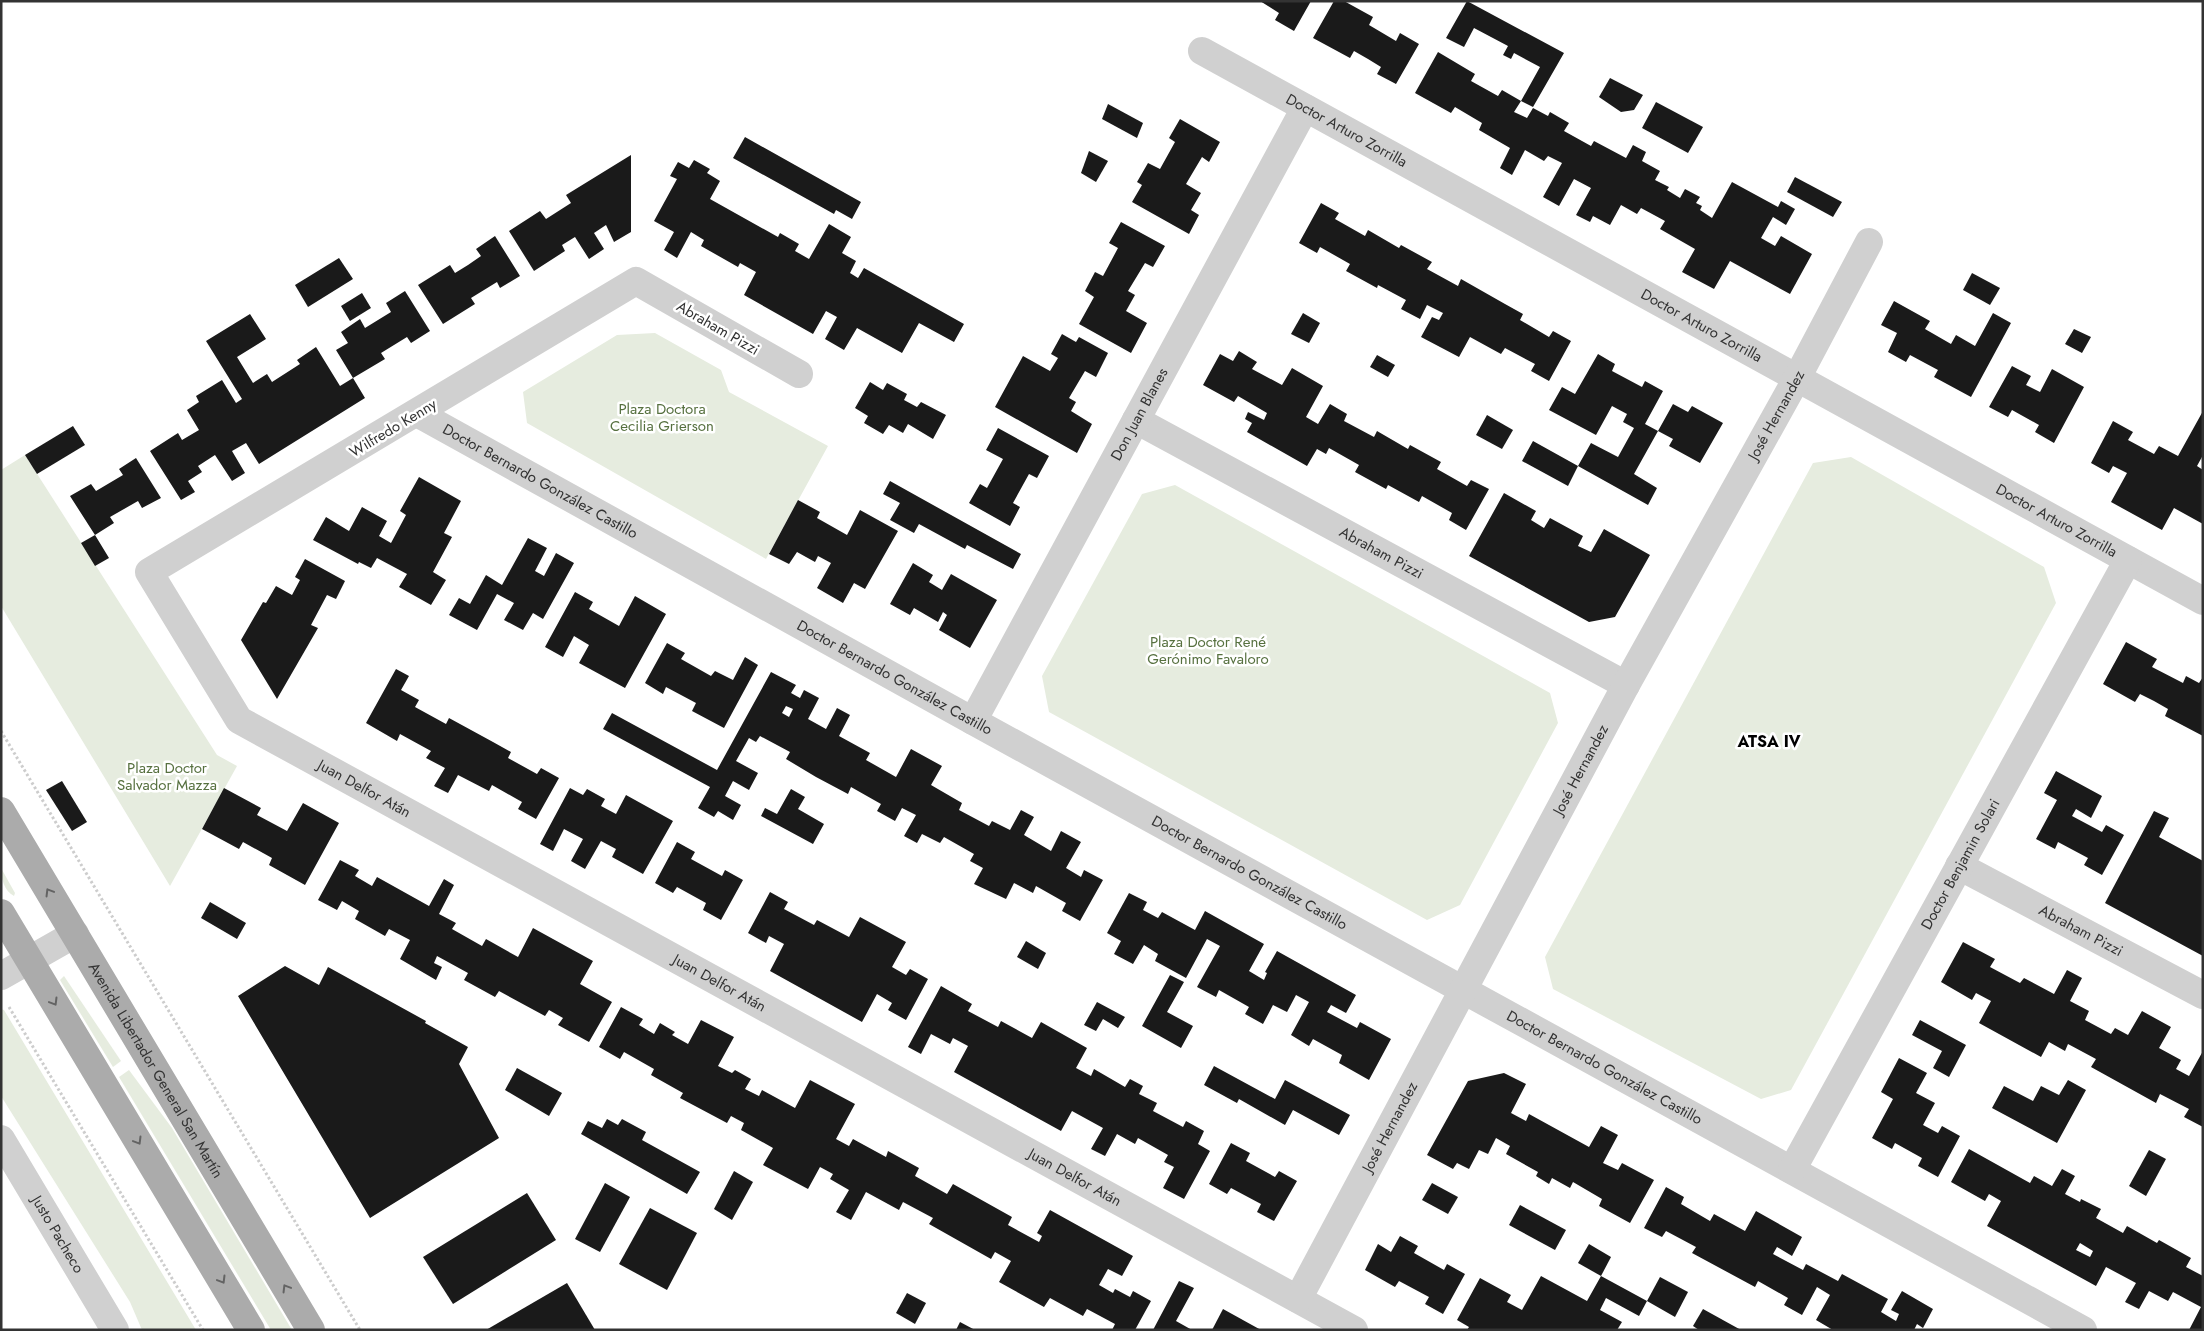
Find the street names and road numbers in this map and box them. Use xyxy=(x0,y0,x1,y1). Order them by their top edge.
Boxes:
street label: Doctor Arturo Zorrilla xyxy=(1282,88,1411,173)
street label: Doctor Arturo Zorrilla xyxy=(1637,283,1766,368)
street label: Abraham Pizzi xyxy=(673,295,763,361)
street label: Don Juan Blanes xyxy=(1105,364,1173,464)
street label: José Hernandez xyxy=(1741,366,1810,466)
street label: Wilfredo Kenny xyxy=(345,393,441,463)
street label: Doctor Bernardo González Castillo xyxy=(439,418,642,544)
street label: Doctor Arturo Zorrilla xyxy=(1992,478,2121,563)
street label: Abraham Pizzi xyxy=(1336,521,1427,584)
street label: Doctor Bernardo González Castillo xyxy=(793,615,996,741)
street label: José Hernandez xyxy=(1547,721,1614,821)
street label: Juan Delfor Atán xyxy=(312,753,415,823)
street label: Doctor Benjamin Solari xyxy=(1915,795,2005,934)
street label: Doctor Bernardo González Castillo xyxy=(1148,810,1351,935)
street label: Abraham Pizzi xyxy=(2035,899,2127,962)
street label: Juan Delfor Atán xyxy=(667,948,770,1017)
street label: Avenida Libertador General San Martín xyxy=(83,958,229,1182)
street label: Doctor Bernardo González Castillo xyxy=(1503,1005,1706,1130)
street label: José Hernandez xyxy=(1356,1078,1423,1178)
street label: Juan Delfor Atán xyxy=(1023,1142,1126,1212)
street label: Justo Pacheco xyxy=(25,1190,90,1277)

